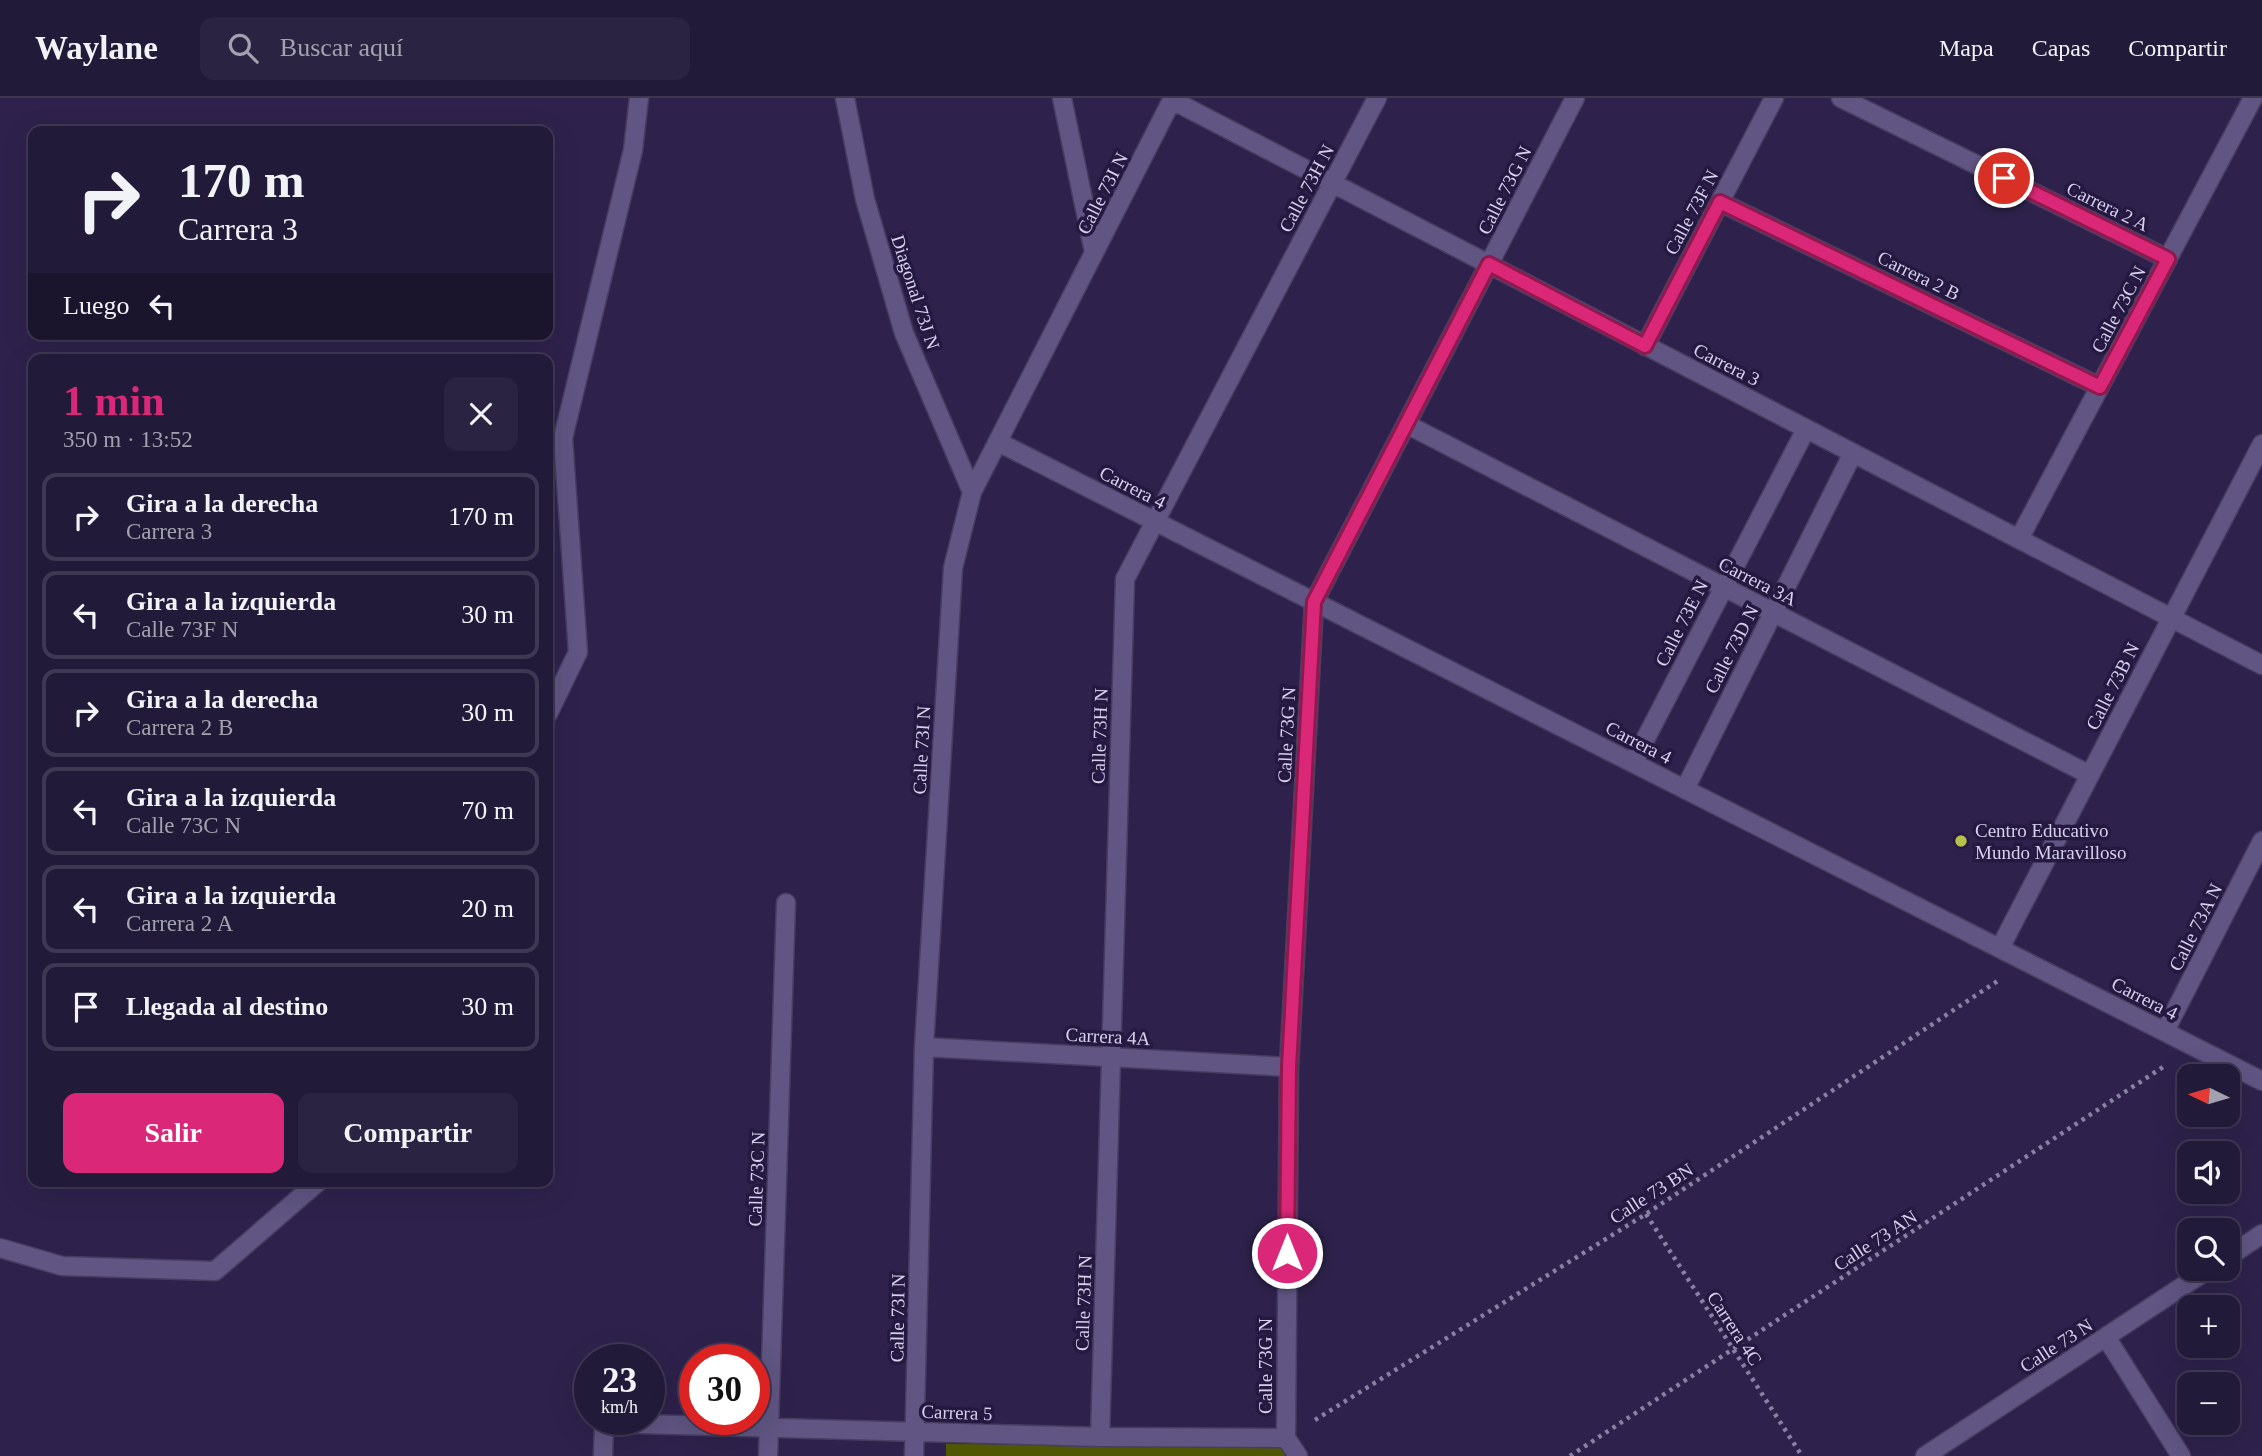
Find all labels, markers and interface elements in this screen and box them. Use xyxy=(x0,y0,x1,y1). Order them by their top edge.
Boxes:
search box xyxy=(200,17,690,80)
icon: search xyxy=(224,29,262,67)
text: Waylane xyxy=(35,30,158,66)
text: Buscar aquí xyxy=(280,33,403,62)
text: Mapa xyxy=(1939,35,1994,61)
text: Capas xyxy=(2032,35,2090,61)
text: Compartir xyxy=(2128,35,2227,61)
street label: Calle 73H N xyxy=(1275,141,1338,236)
street label: Calle 73G N xyxy=(1473,142,1536,238)
pin xyxy=(1974,148,2034,208)
street label: Calle 73I N xyxy=(1073,149,1132,237)
text: 170 m xyxy=(178,153,305,208)
icon: right xyxy=(63,154,154,245)
icon: arrive xyxy=(1985,159,2023,197)
street label: Calle 73F N xyxy=(1660,166,1723,258)
street label: Carrera 2 A xyxy=(2063,178,2152,235)
text: Carrera 3 xyxy=(178,211,298,247)
street label: Diagonal 73J N xyxy=(887,232,944,352)
street label: Carrera 2 B xyxy=(1874,247,1963,304)
street label: Calle 73C N xyxy=(2087,262,2150,356)
icon: left xyxy=(143,287,181,325)
text: Luego xyxy=(63,291,129,320)
street label: Carrera 3 xyxy=(1690,339,1763,390)
button: close xyxy=(444,377,518,451)
text: 1 min xyxy=(63,378,165,424)
text: 350 m · 13:52 xyxy=(63,427,193,452)
street label: Carrera 4 xyxy=(1096,462,1170,513)
text: Gira a la derecha xyxy=(126,489,318,518)
icon: right xyxy=(67,498,105,536)
text: 170 m xyxy=(448,502,514,531)
text: Carrera 3 xyxy=(126,519,212,544)
street label: Carrera 3A xyxy=(1715,553,1801,610)
street label: Calle 73E N xyxy=(1651,576,1712,670)
text: Gira a la izquierda xyxy=(126,587,336,616)
icon: left xyxy=(67,596,105,634)
text: 30 m xyxy=(461,600,514,629)
street label: Calle 73D N xyxy=(1700,601,1763,697)
text: Calle 73F N xyxy=(126,617,238,642)
street label: Calle 73B N xyxy=(2082,639,2143,733)
text: Gira a la derecha xyxy=(126,685,318,714)
street label: Calle 73G N xyxy=(1274,686,1300,784)
street label: Calle 73H N xyxy=(1087,687,1112,784)
icon: right xyxy=(67,694,105,732)
text: 30 m xyxy=(461,698,514,727)
street label: Calle 73I N xyxy=(909,705,934,795)
text: Carrera 2 B xyxy=(126,715,233,740)
street label: Carrera 4 xyxy=(1602,717,1676,768)
text: Gira a la izquierda xyxy=(126,783,336,812)
icon: left xyxy=(67,792,105,830)
text: 70 m xyxy=(461,796,514,825)
text: Calle 73C N xyxy=(126,813,241,838)
place label: Centro Educativo Mundo Maravilloso xyxy=(1975,820,2126,863)
marker: Centro Educativo Mundo Maravilloso xyxy=(1953,833,1969,849)
street label: Calle 73A N xyxy=(2165,880,2226,974)
text: Gira a la izquierda xyxy=(126,881,336,910)
icon: left xyxy=(67,890,105,928)
text: 20 m xyxy=(461,894,514,923)
text: Carrera 2 A xyxy=(126,911,233,936)
street label: Carrera 4 xyxy=(2108,973,2182,1024)
icon: arrive xyxy=(67,988,105,1026)
text: Llegada al destino xyxy=(126,992,328,1021)
text: 30 m xyxy=(461,992,514,1021)
street label: Carrera 4A xyxy=(1065,1024,1151,1049)
north arrow xyxy=(2177,1064,2240,1127)
map controls xyxy=(2177,1064,2240,1435)
button: Salir xyxy=(63,1093,284,1173)
button: Compartir xyxy=(298,1093,518,1173)
street label: Calle 73C N xyxy=(744,1131,769,1227)
button: sound xyxy=(2177,1141,2240,1204)
street label: Calle 73 BN xyxy=(1606,1159,1697,1228)
street label: Calle 73 AN xyxy=(1830,1206,1921,1275)
position arrow xyxy=(1250,1216,1324,1290)
button: search xyxy=(2177,1218,2240,1281)
street label: Calle 73H N xyxy=(1071,1254,1096,1351)
street label: Calle 73I N xyxy=(886,1273,909,1363)
street label: Carrera 4C xyxy=(1703,1287,1766,1369)
button: + xyxy=(2177,1295,2240,1358)
street label: Calle 73 N xyxy=(2016,1314,2097,1377)
street label: Calle 73G N xyxy=(1255,1318,1276,1414)
speed limit sign: 30 xyxy=(679,1344,770,1435)
text: 23 xyxy=(602,1361,637,1400)
button: − xyxy=(2177,1372,2240,1435)
text: km/h xyxy=(601,1397,638,1417)
street label: Carrera 5 xyxy=(921,1401,993,1424)

